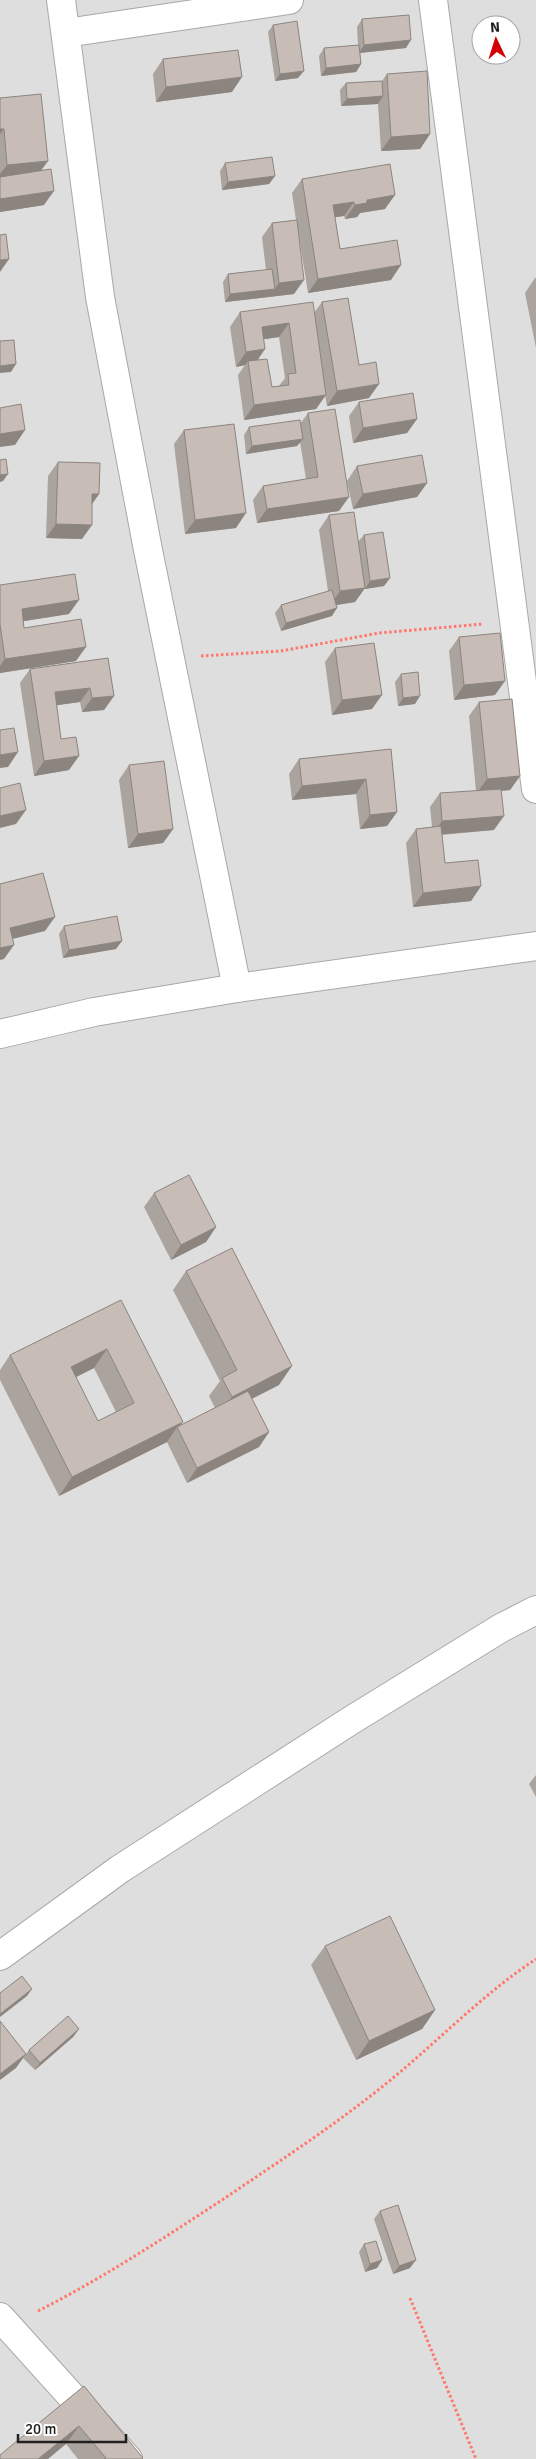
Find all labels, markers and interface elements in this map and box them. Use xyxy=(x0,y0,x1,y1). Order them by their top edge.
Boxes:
north arrow xyxy=(471,15,521,65)
text: N xyxy=(490,19,501,36)
scale bar xyxy=(18,2412,125,2444)
text: 20 m xyxy=(25,2420,56,2438)

